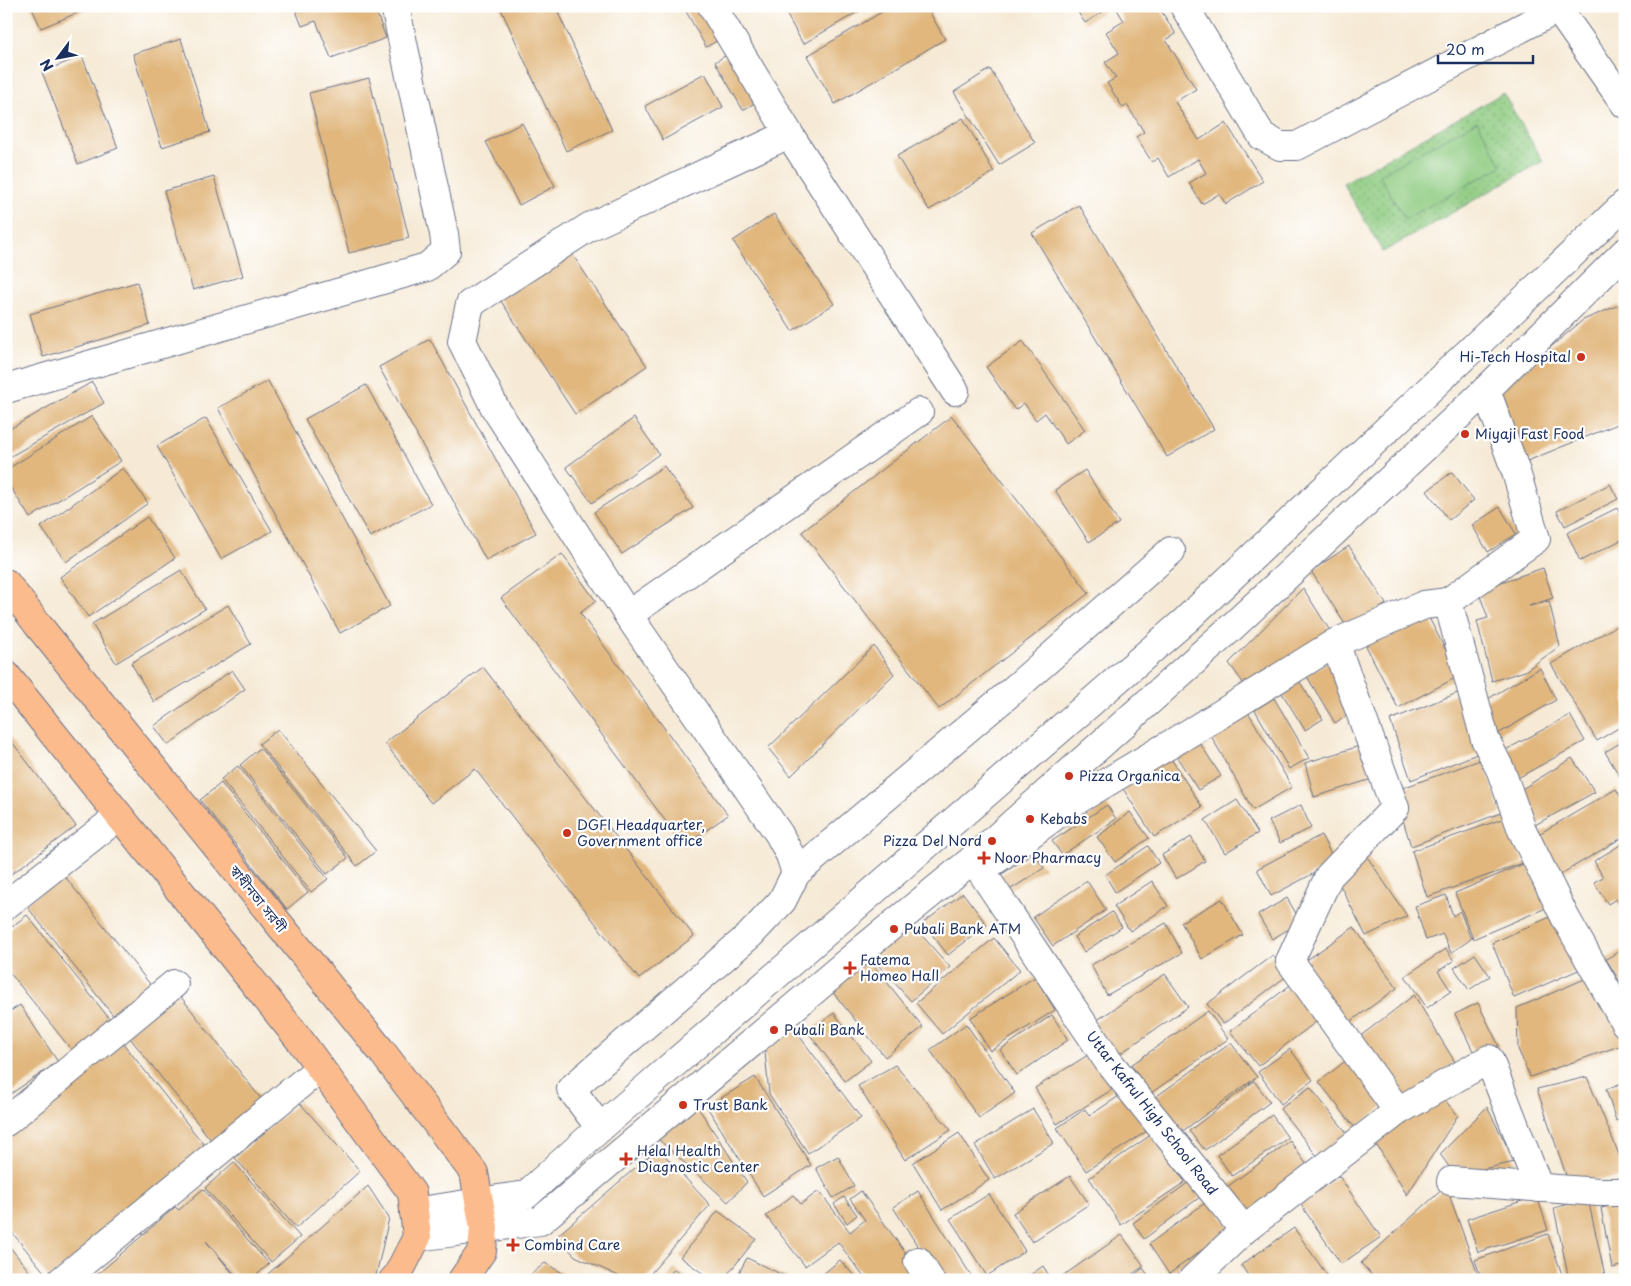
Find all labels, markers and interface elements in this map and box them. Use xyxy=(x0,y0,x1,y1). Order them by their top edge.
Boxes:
north arrow xyxy=(32,32,82,82)
scale bar xyxy=(1438,32,1534,64)
text: 20 m xyxy=(1446,37,1485,60)
text: N xyxy=(35,55,58,75)
place label: Hi-Tech Hospital xyxy=(1460,346,1571,367)
marker: Hi-Tech Hospital xyxy=(1575,351,1587,363)
place label: Miyaji Fast Food xyxy=(1475,423,1585,444)
marker: Miyaji Fast Food xyxy=(1459,428,1471,440)
place label: Pizza Organica xyxy=(1079,765,1180,786)
marker: Pizza Organica xyxy=(1063,770,1075,782)
place label: Kebabs xyxy=(1040,808,1087,829)
marker: Kebabs xyxy=(1024,813,1036,825)
place label: DGFI Headquarter, Government office xyxy=(577,814,705,851)
marker: DGFI Headquarter, Government office xyxy=(561,827,573,839)
place label: Pizza Del Nord xyxy=(883,830,982,851)
marker: Pizza Del Nord xyxy=(986,835,998,847)
place label: Noor Pharmacy xyxy=(994,847,1101,868)
marker: Noor Pharmacy xyxy=(978,852,990,864)
street label: স্বাধীনতা সরণী xyxy=(224,860,292,937)
place label: Pubali Bank ATM xyxy=(904,918,1021,939)
marker: Pubali Bank ATM xyxy=(888,923,900,935)
place label: Fatema Homeo Hall xyxy=(860,949,939,986)
marker: Fatema Homeo Hall xyxy=(844,962,856,974)
place label: Pubali Bank xyxy=(784,1019,865,1040)
marker: Pubali Bank xyxy=(768,1024,780,1036)
street label: Uttar Kafrul High School Road xyxy=(1082,1026,1223,1199)
place label: Trust Bank xyxy=(693,1094,768,1115)
marker: Trust Bank xyxy=(677,1099,689,1111)
place label: Helal Health Diagnostic Center xyxy=(637,1140,759,1177)
marker: Helal Health Diagnostic Center xyxy=(619,1152,633,1166)
place label: Combind Care xyxy=(524,1234,620,1255)
marker: Combind Care xyxy=(506,1238,520,1252)

